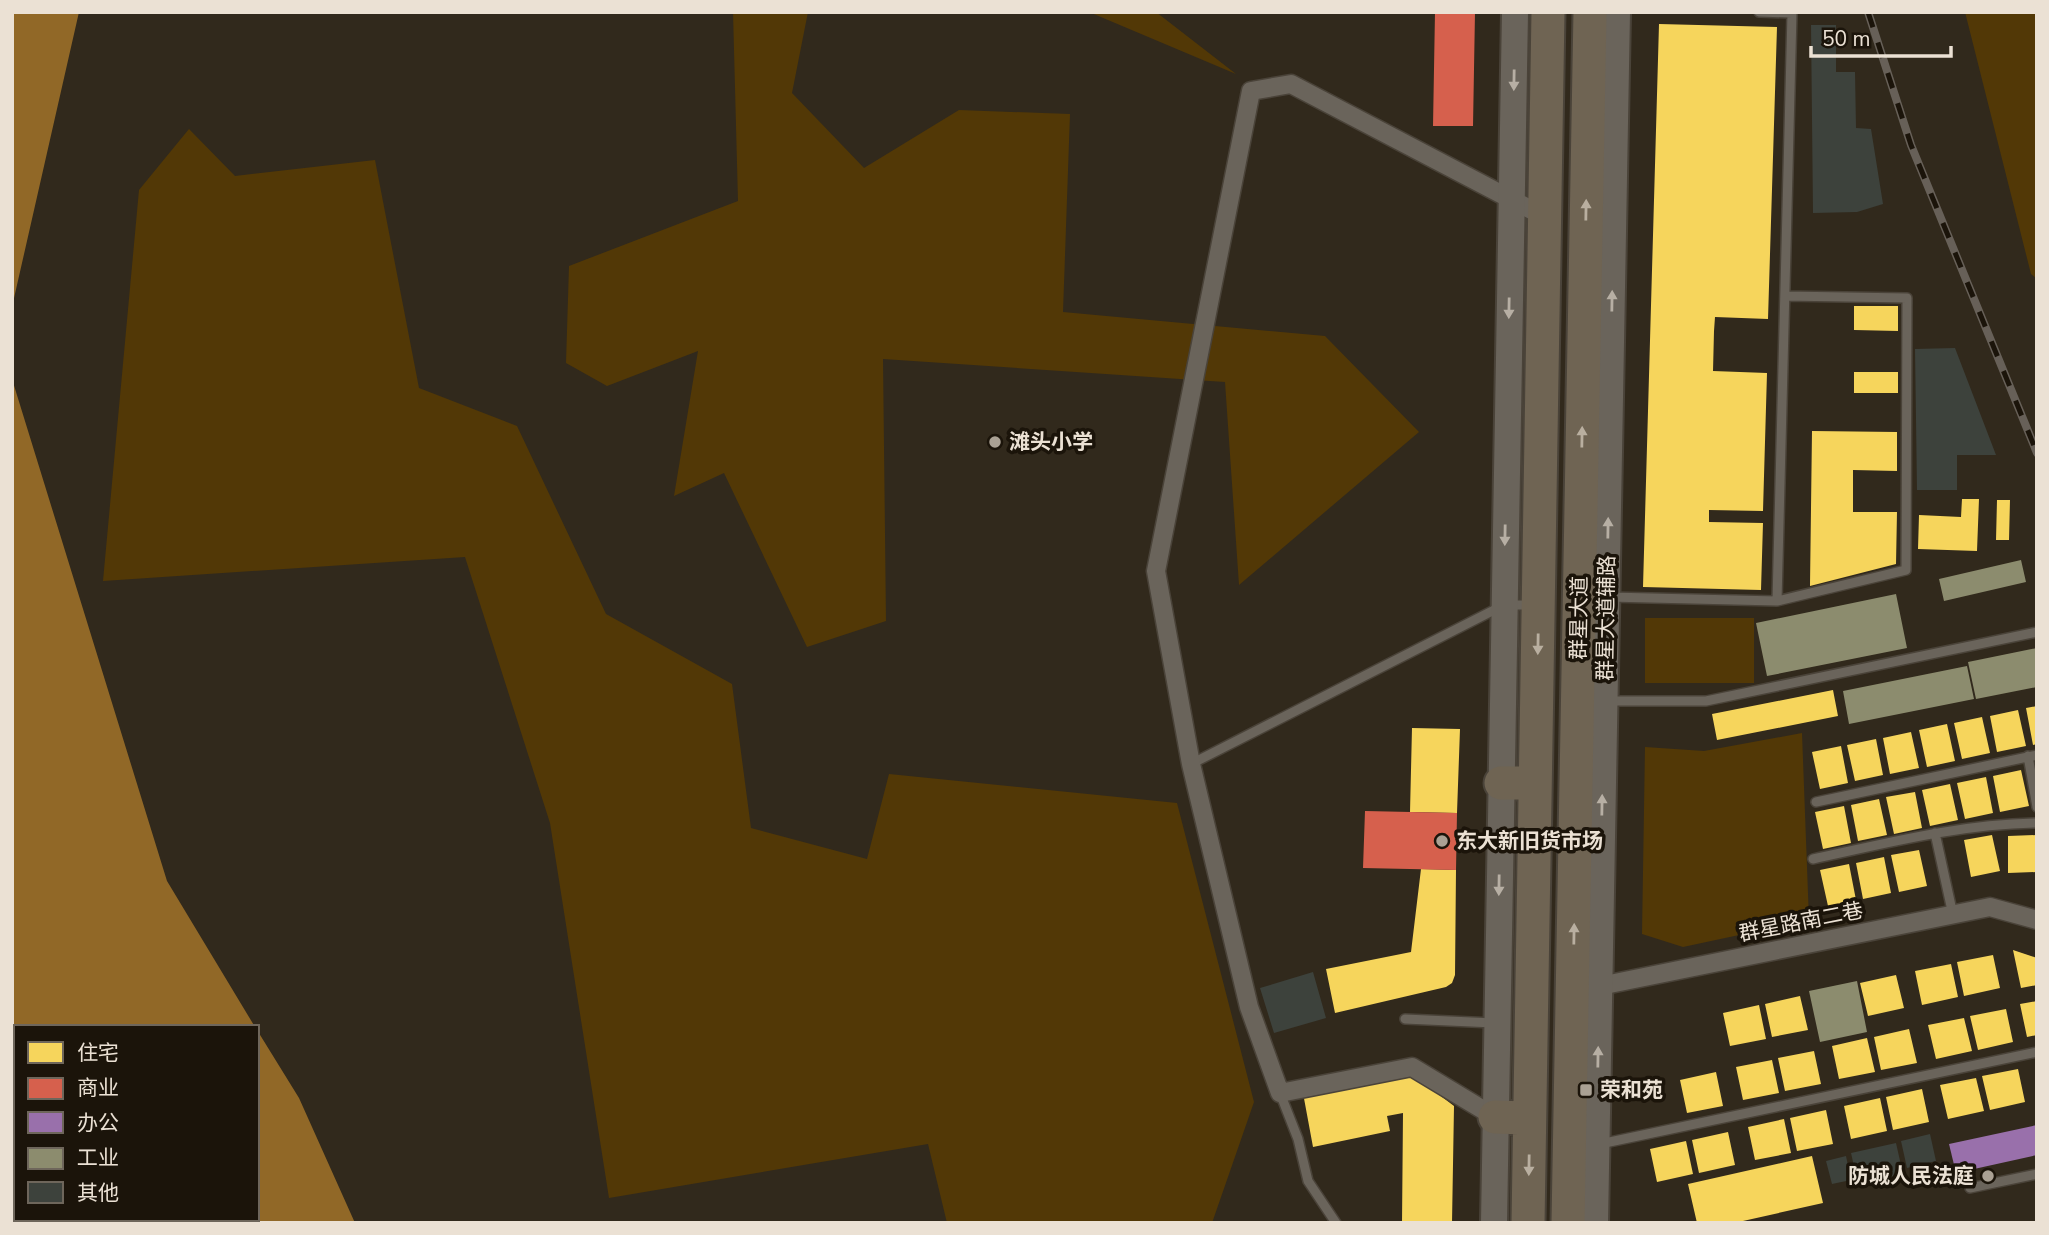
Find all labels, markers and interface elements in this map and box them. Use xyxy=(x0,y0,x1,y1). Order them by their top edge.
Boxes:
scale bar xyxy=(1811,14,1951,58)
text: 50 m xyxy=(1822,25,1871,53)
one-way arrow xyxy=(1508,70,1519,92)
one-way arrow xyxy=(1580,198,1592,220)
one-way arrow xyxy=(1606,289,1617,311)
one-way arrow xyxy=(1504,297,1515,319)
one-way arrow xyxy=(1577,426,1588,448)
place label: 滩头小学 xyxy=(1009,428,1093,456)
marker: 滩头小学 xyxy=(987,434,1003,450)
one-way arrow xyxy=(1602,517,1613,539)
one-way arrow xyxy=(1499,525,1511,547)
street label: 群星大道辅路 xyxy=(1591,555,1621,681)
street label: 群星大道 xyxy=(1564,576,1594,660)
one-way arrow xyxy=(1532,633,1543,655)
one-way arrow xyxy=(1597,793,1608,815)
place label: 东大新旧货市场 xyxy=(1456,827,1603,855)
marker: 东大新旧货市场 xyxy=(1434,833,1450,849)
one-way arrow xyxy=(1493,875,1504,897)
street label: 群星路南二巷 xyxy=(1736,896,1866,948)
one-way arrow xyxy=(1568,923,1580,945)
legend xyxy=(14,1025,259,1221)
text: 住宅 xyxy=(77,1039,119,1067)
one-way arrow xyxy=(1592,1045,1603,1067)
text: 商业 xyxy=(77,1074,119,1102)
place label: 荣和苑 xyxy=(1600,1076,1663,1104)
marker: 荣和苑 xyxy=(1578,1082,1594,1098)
text: 办公 xyxy=(77,1109,119,1137)
text: 工业 xyxy=(77,1144,119,1172)
one-way arrow xyxy=(1523,1155,1534,1177)
place label: 防城人民法庭 xyxy=(1848,1162,1974,1190)
marker: 防城人民法庭 xyxy=(1980,1168,1996,1184)
text: 其他 xyxy=(77,1179,119,1207)

